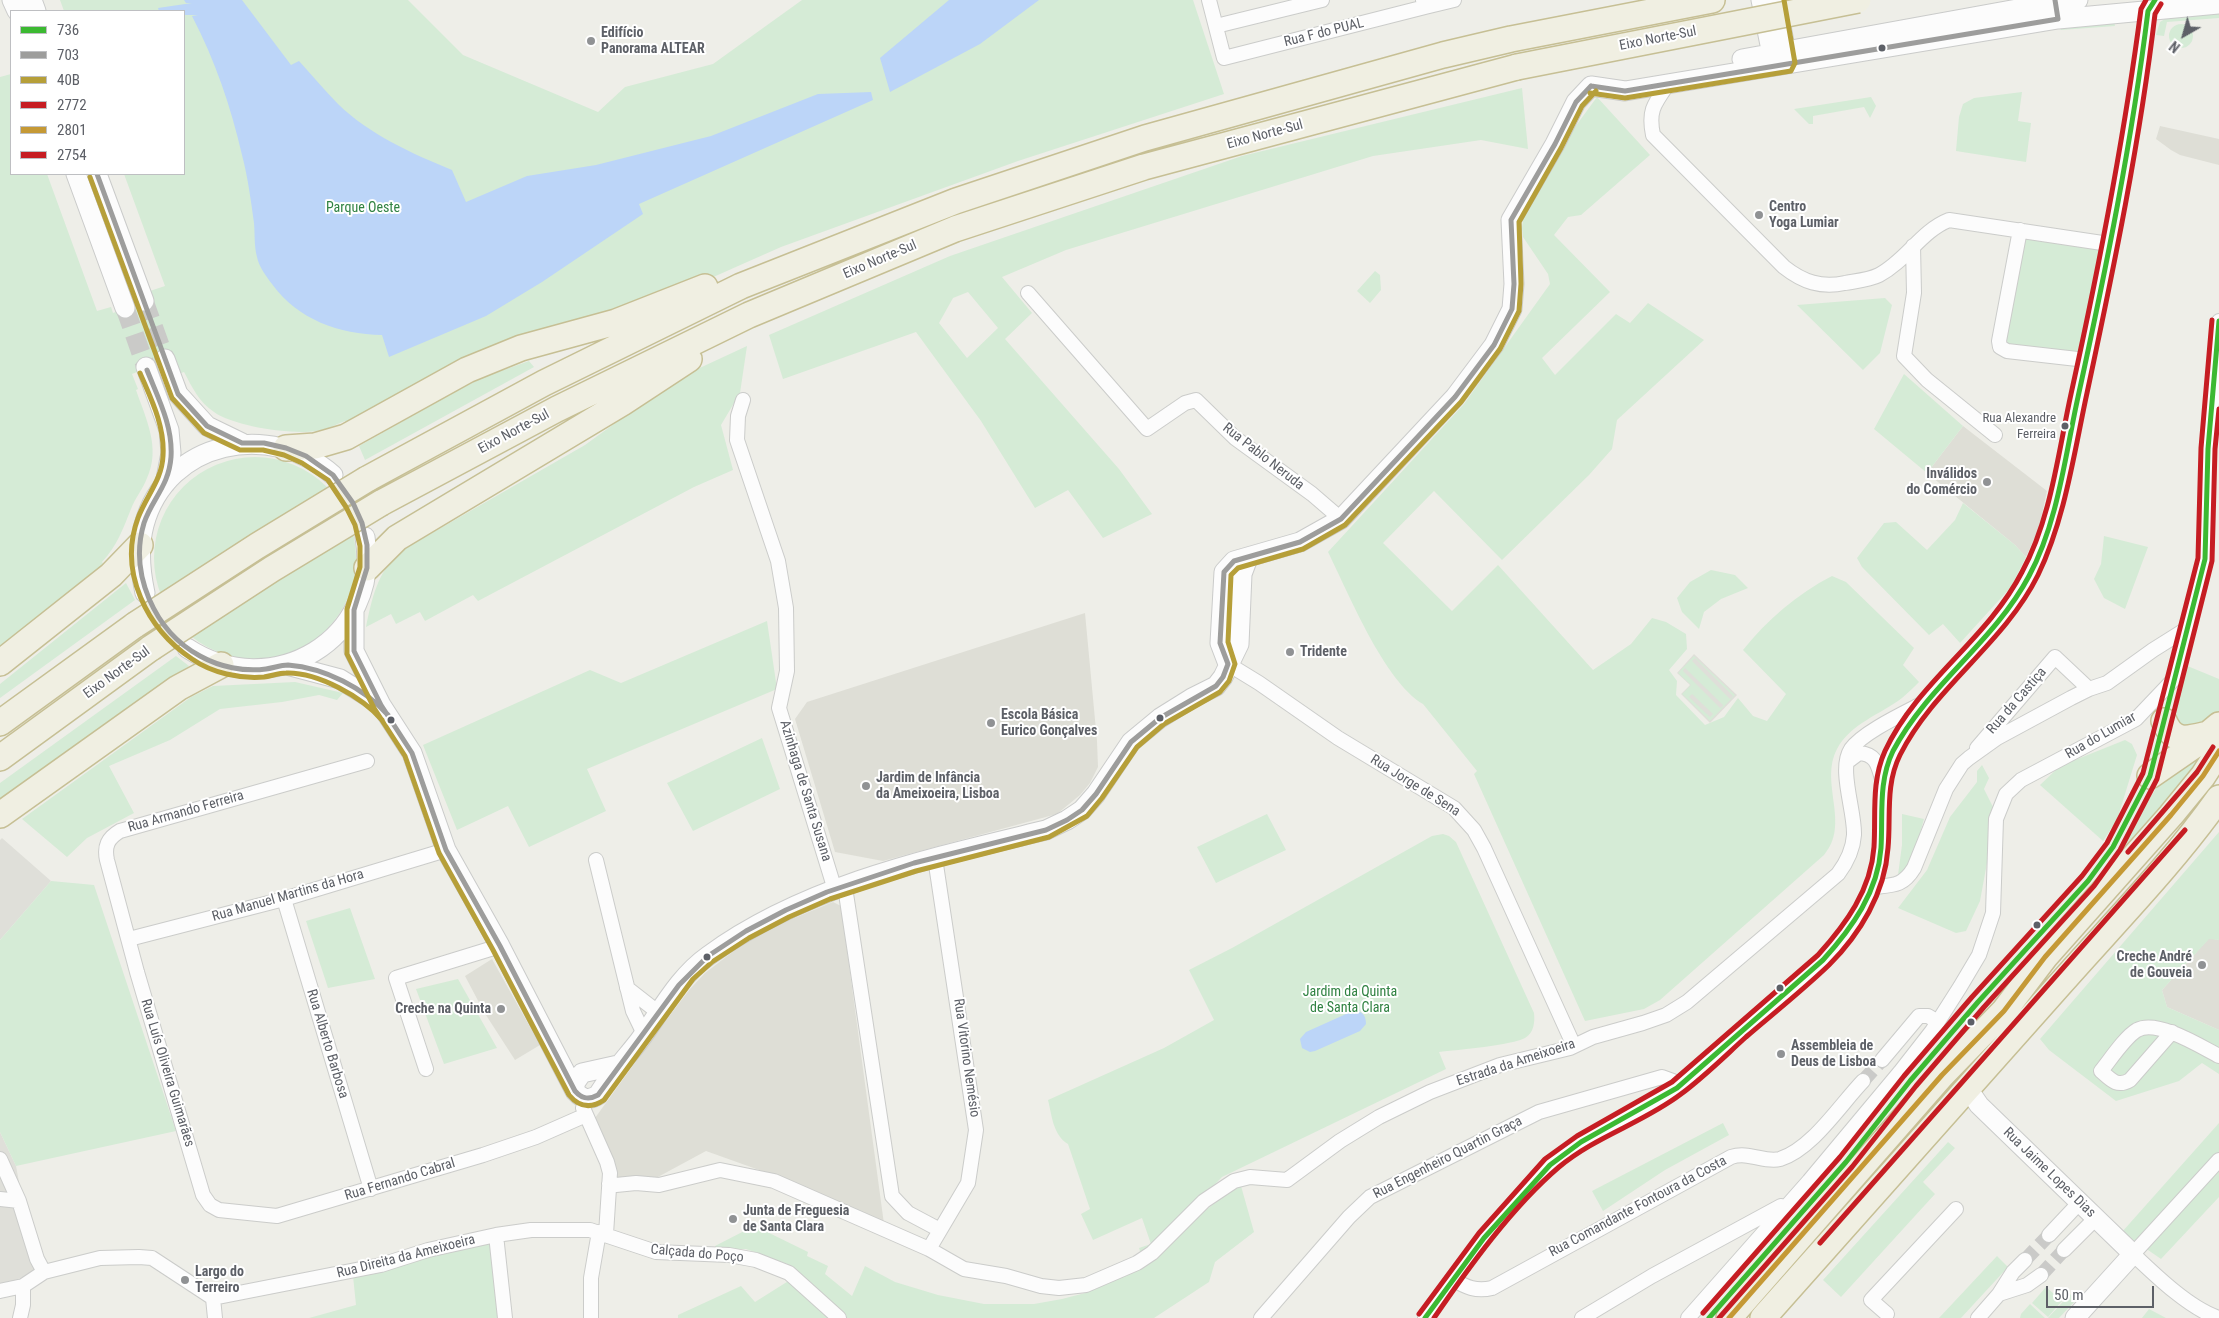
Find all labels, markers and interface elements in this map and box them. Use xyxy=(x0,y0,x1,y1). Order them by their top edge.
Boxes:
legend xyxy=(10,10,185,175)
north arrow xyxy=(2159,10,2209,60)
street label: Rua F do PUAL xyxy=(1282,15,1366,51)
text: 736 xyxy=(57,21,79,39)
street label: Eixo Norte-Sul xyxy=(1618,23,1698,55)
place label: Edifício Panorama ALTEAR xyxy=(601,25,705,58)
marker: Edifício Panorama ALTEAR xyxy=(585,35,597,47)
text: N xyxy=(2166,38,2183,56)
unlabelled marker xyxy=(1877,43,1887,53)
text: 703 xyxy=(57,46,79,64)
text: 40B xyxy=(57,71,80,89)
text: 2772 xyxy=(57,96,87,114)
street label: Eixo Norte-Sul xyxy=(1225,117,1305,153)
text: 2801 xyxy=(57,121,87,139)
text: 2754 xyxy=(57,146,87,164)
place label: Centro Yoga Lumiar xyxy=(1769,199,1839,232)
park label: Parque Oeste xyxy=(326,200,400,216)
marker: Centro Yoga Lumiar xyxy=(1753,209,1765,221)
street label: Eixo Norte-Sul xyxy=(841,237,919,283)
street label: Eixo Norte-Sul xyxy=(476,406,552,458)
place label: Rua Alexandre Ferreira xyxy=(1982,411,2056,442)
street label: Rua Pablo Neruda xyxy=(1219,420,1307,494)
marker: Rua Alexandre Ferreira xyxy=(2060,421,2070,431)
place label: Inválidos do Comércio xyxy=(1906,466,1977,498)
marker: Inválidos do Comércio xyxy=(1981,476,1993,488)
street label: Eixo Norte-Sul xyxy=(80,643,154,703)
place label: Tridente xyxy=(1300,644,1347,660)
marker: Tridente xyxy=(1284,646,1296,658)
street label: Rua da Castiça xyxy=(1984,664,2050,738)
place label: Escola Básica Eurico Gonçalves xyxy=(1001,707,1097,740)
street label: Rua do Lumiar xyxy=(2063,709,2139,763)
unlabelled marker xyxy=(1155,713,1165,723)
unlabelled marker xyxy=(386,715,396,725)
marker: Escola Básica Eurico Gonçalves xyxy=(985,717,997,729)
street label: Azinhaga de Santa Susana xyxy=(776,718,834,864)
street label: Rua Jorge de Sena xyxy=(1367,752,1463,820)
place label: Jardim de Infância da Ameixoeira, Lisboa xyxy=(876,770,999,802)
marker: Jardim de Infância da Ameixoeira, Lisboa xyxy=(860,780,872,792)
street label: Rua Armando Ferreira xyxy=(126,787,246,837)
street label: Rua Manuel Martins da Hora xyxy=(210,866,366,926)
unlabelled marker xyxy=(2032,920,2042,930)
place label: Creche André de Gouveia xyxy=(2116,949,2192,982)
unlabelled marker xyxy=(702,952,712,962)
marker: Creche André de Gouveia xyxy=(2196,959,2208,971)
unlabelled marker xyxy=(1775,983,1785,993)
park label: Jardim da Quinta de Santa Clara xyxy=(1303,984,1397,1016)
street label: Rua Alberto Barbosa xyxy=(302,987,352,1101)
street label: Rua Luís Oliveira Guimarães xyxy=(136,997,198,1149)
street label: Rua Vitorino Nemésio xyxy=(949,998,983,1118)
place label: Creche na Quinta xyxy=(395,1001,491,1017)
marker: Creche na Quinta xyxy=(495,1003,507,1015)
unlabelled marker xyxy=(1966,1017,1976,1027)
street label: Estrada da Ameixoeira xyxy=(1455,1036,1577,1090)
place label: Assembleia de Deus de Lisboa xyxy=(1791,1038,1876,1070)
marker: Assembleia de Deus de Lisboa xyxy=(1775,1048,1787,1060)
street label: Rua Engenheiro Quartin Graça xyxy=(1371,1113,1525,1203)
street label: Rua Jaime Lopes Dias xyxy=(1999,1125,2099,1221)
street label: Rua Comandante Fontoura da Costa xyxy=(1546,1153,1730,1261)
street label: Rua Fernando Cabral xyxy=(343,1155,457,1205)
place label: Junta de Freguesia de Santa Clara xyxy=(743,1203,849,1236)
marker: Junta de Freguesia de Santa Clara xyxy=(727,1213,739,1225)
street label: Rua Direita da Ameixoeira xyxy=(335,1232,477,1282)
street label: Calçada do Poço xyxy=(650,1242,744,1266)
place label: Largo do Terreiro xyxy=(195,1264,244,1296)
marker: Largo do Terreiro xyxy=(179,1274,191,1286)
scale bar xyxy=(2049,1276,2156,1308)
text: 50 m xyxy=(2054,1286,2084,1304)

